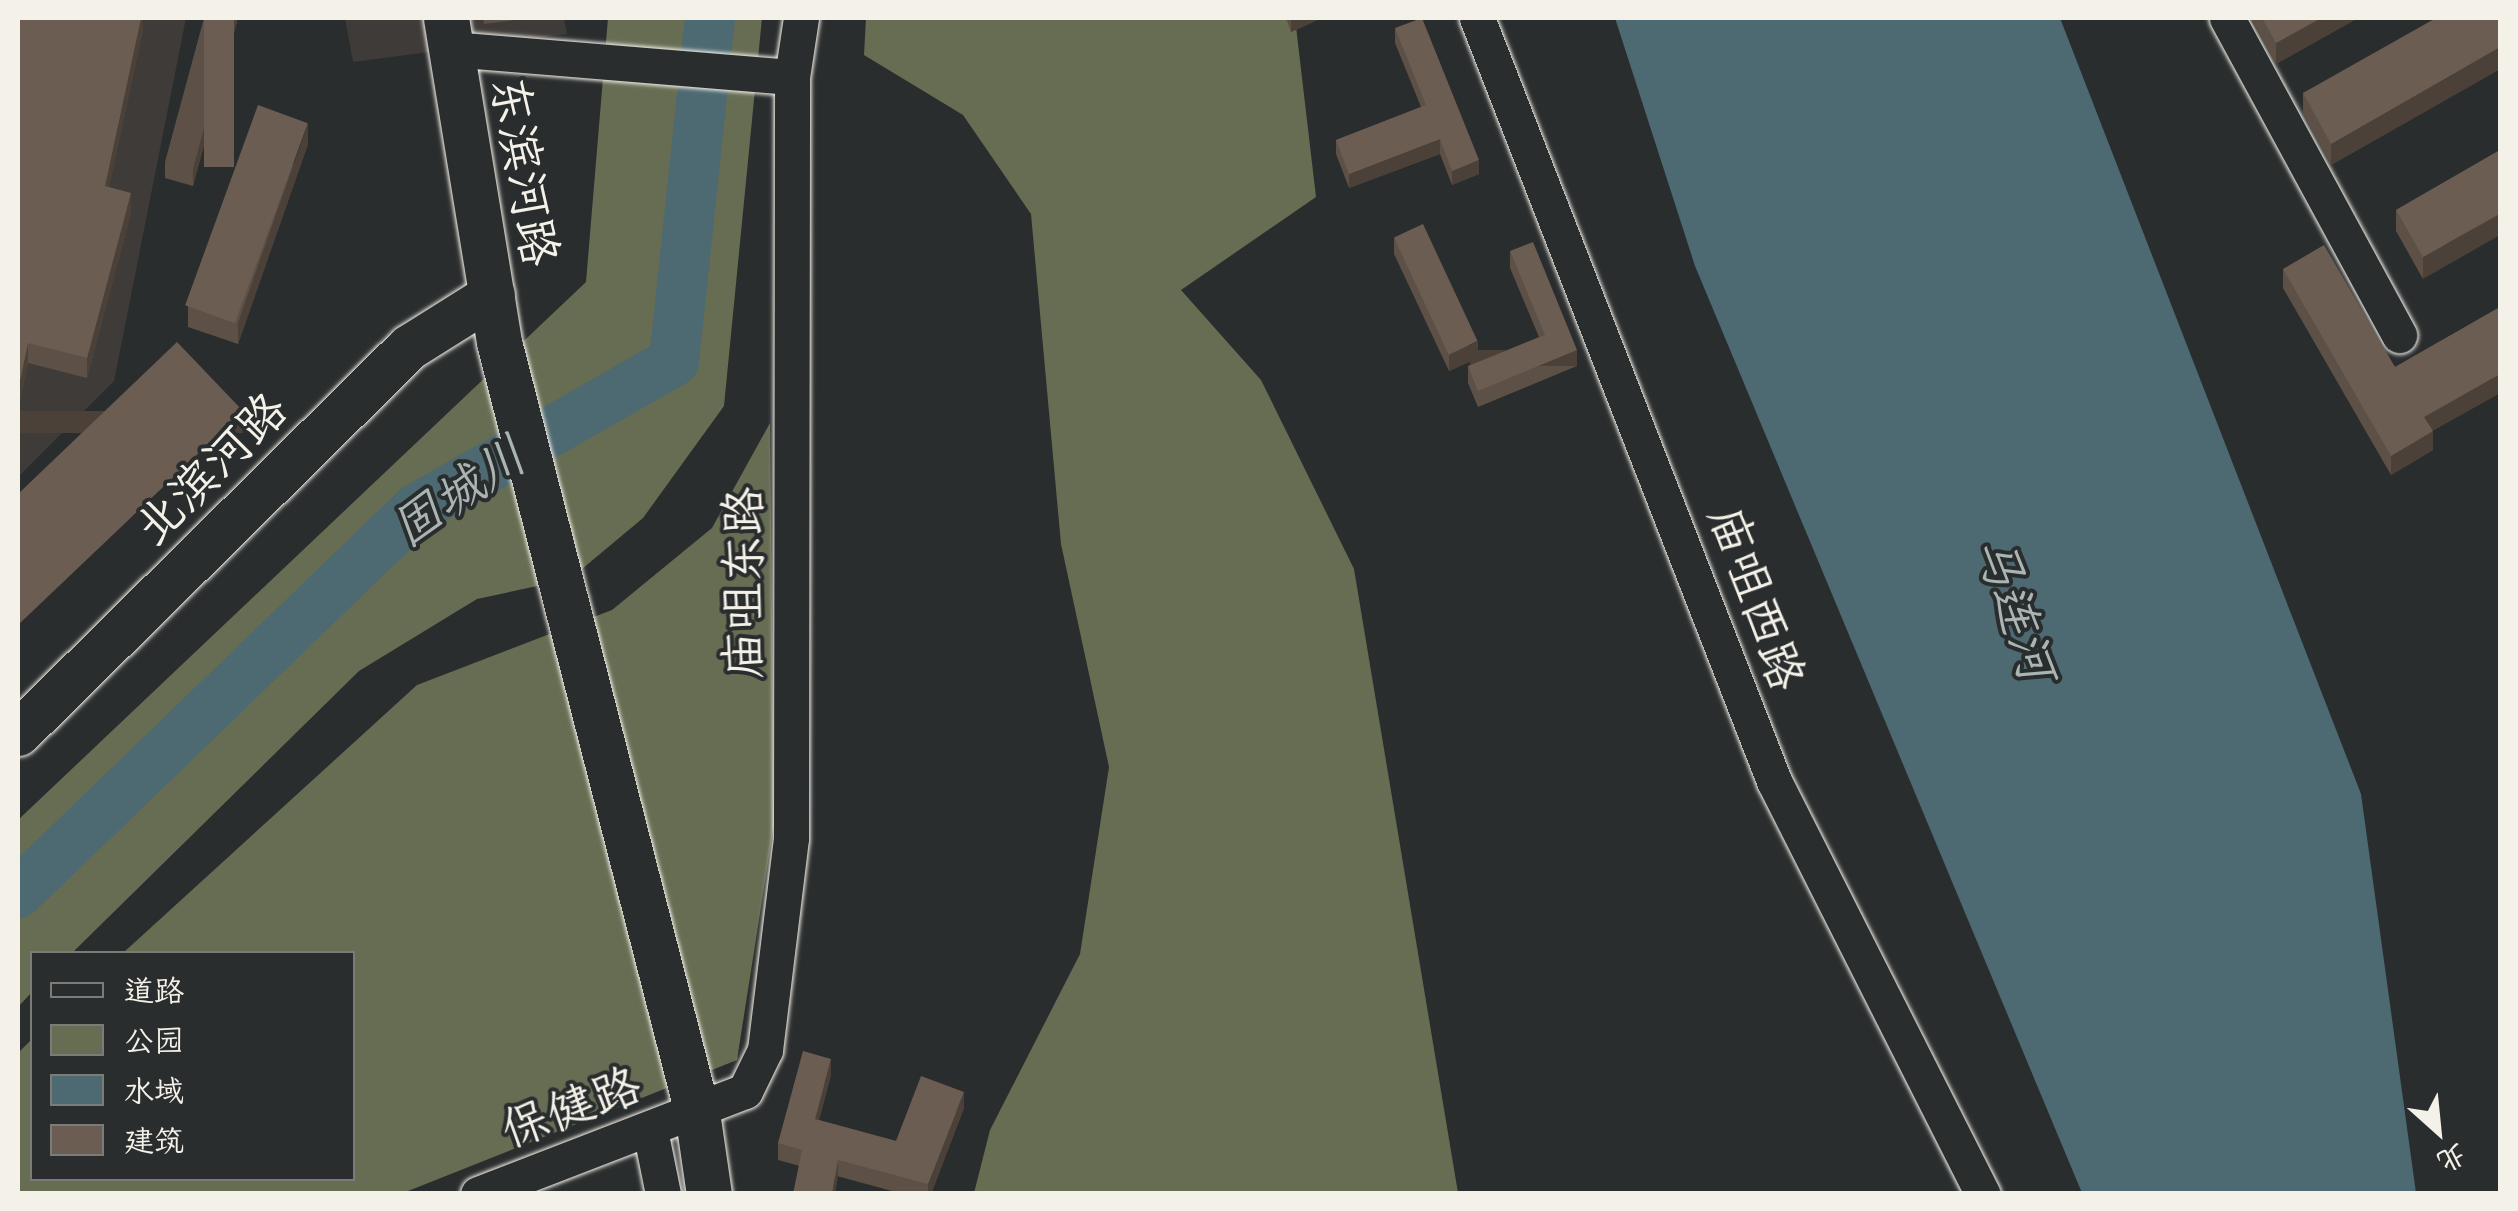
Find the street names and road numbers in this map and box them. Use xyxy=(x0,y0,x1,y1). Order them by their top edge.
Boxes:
street label: 东滨河路 xyxy=(479,71,569,271)
street label: 北滨河路 xyxy=(123,381,299,557)
street label: 庙咀东路 xyxy=(715,487,773,679)
street label: 庙咀西路 xyxy=(1696,498,1816,698)
street label: 保健路 xyxy=(493,1056,649,1160)

